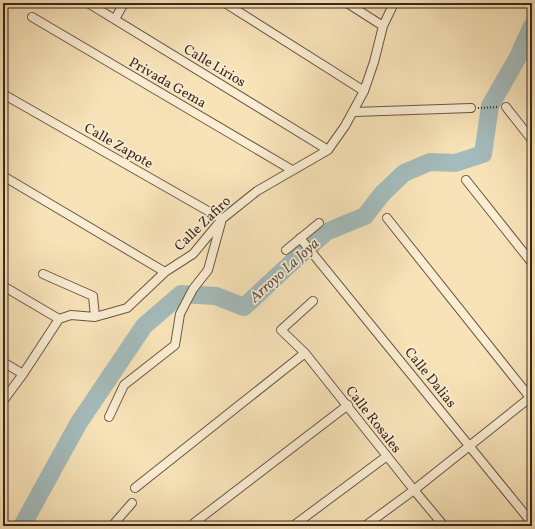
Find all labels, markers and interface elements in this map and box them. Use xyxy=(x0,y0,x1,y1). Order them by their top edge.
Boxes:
street label: Calle Lirios xyxy=(180,40,249,92)
street label: Privada Gema xyxy=(125,53,209,113)
street label: Calle Zapote xyxy=(80,119,156,174)
street label: Calle Zafiro xyxy=(171,192,235,256)
water label: Arroyo La Joya xyxy=(245,234,324,309)
street label: Calle Dalias xyxy=(400,344,460,412)
street label: Calle Rosales xyxy=(341,382,405,457)

